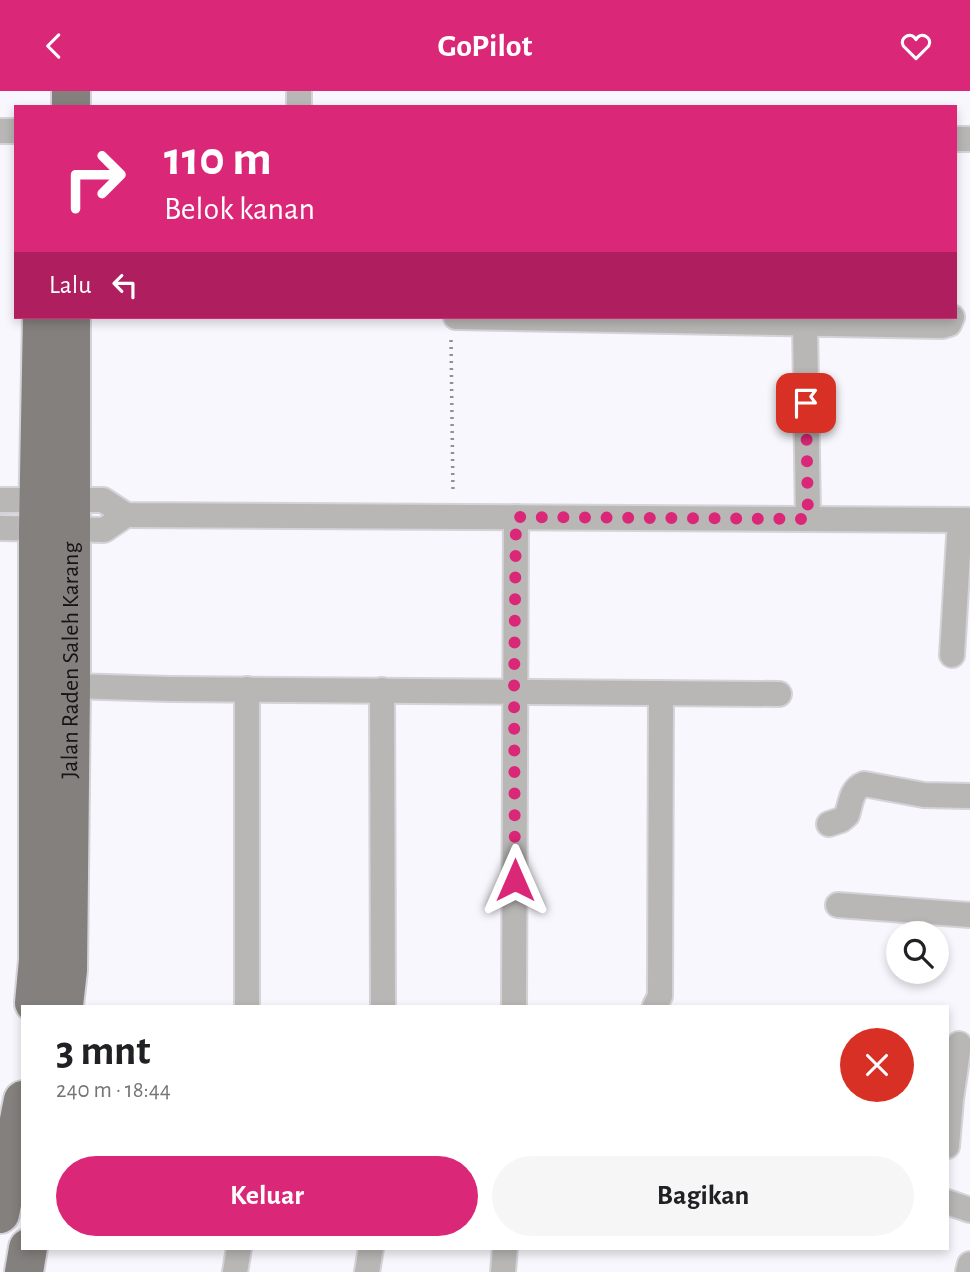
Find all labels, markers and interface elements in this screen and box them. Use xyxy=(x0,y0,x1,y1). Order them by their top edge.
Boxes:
icon: back xyxy=(35,27,73,65)
icon: heart xyxy=(897,27,935,65)
text: GoPilot xyxy=(438,30,532,62)
icon: right xyxy=(49,133,140,224)
text: 110 m xyxy=(164,135,272,184)
text: Belok kanan xyxy=(164,193,315,225)
icon: left xyxy=(106,266,144,304)
text: Lalu xyxy=(49,272,92,298)
pin xyxy=(776,373,836,433)
icon: arrive xyxy=(787,384,825,422)
street label: Jalan Raden Saleh Karang xyxy=(58,542,83,779)
position arrow xyxy=(478,843,552,917)
map controls xyxy=(886,921,949,984)
button: search xyxy=(886,921,949,984)
button: close xyxy=(840,1028,914,1102)
text: 3 mnt xyxy=(56,1030,151,1072)
text: 240 m · 18:44 xyxy=(56,1079,171,1102)
button: Keluar xyxy=(56,1156,478,1236)
button: Bagikan xyxy=(492,1156,914,1236)

